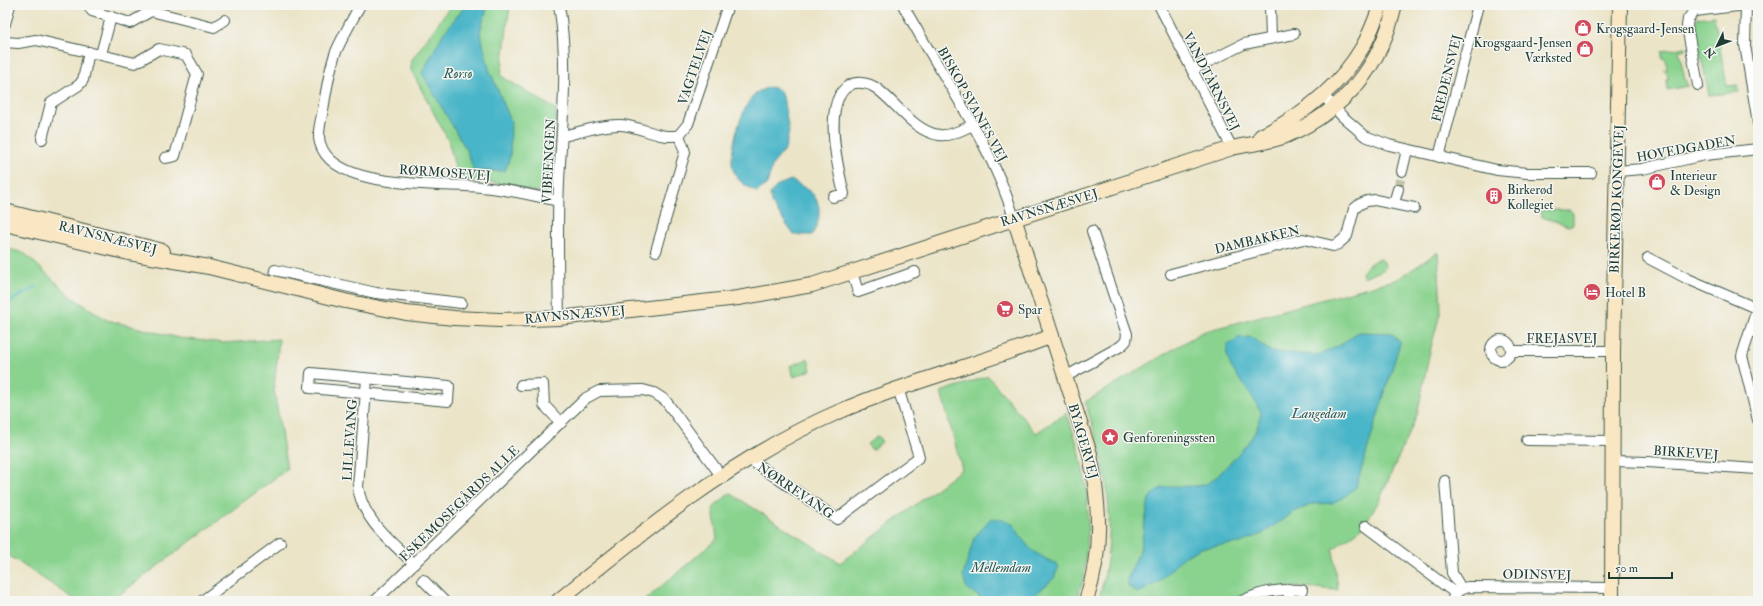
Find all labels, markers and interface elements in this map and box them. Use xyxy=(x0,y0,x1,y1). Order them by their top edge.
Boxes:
shop icon: Krogsgaard-Jensen xyxy=(1573,18,1593,38)
place label: Krogsgaard-Jensen xyxy=(1596,21,1695,37)
north arrow xyxy=(1697,26,1737,66)
street label: VAGTELVEJ xyxy=(675,27,715,107)
street label: VANDTÅRNSVEJ xyxy=(1179,29,1244,133)
street label: FREDENSVEJ xyxy=(1428,33,1466,124)
place label: Krogsgaard-Jensen Værksted xyxy=(1473,35,1573,66)
shop icon: Krogsgaard-Jensen Værksted xyxy=(1575,39,1595,59)
street label: BISKOP SVANES VEJ xyxy=(934,44,1010,165)
text: N xyxy=(1701,44,1719,61)
water label: Rørsø xyxy=(443,65,472,82)
street label: VIBEENGEN xyxy=(539,118,559,204)
street label: BIRKERØD KONGEVEJ xyxy=(1606,124,1628,274)
street label: HOVEDGADEN xyxy=(1635,132,1737,166)
street label: RØRMOSEVEJ xyxy=(398,162,491,184)
place label: Interieur & Design xyxy=(1670,168,1721,199)
shop icon: Interieur & Design xyxy=(1647,172,1667,192)
place label: Birkerød Kollegiet xyxy=(1507,182,1554,213)
street label: RAVNSNÆSVEJ xyxy=(999,186,1100,230)
building icon: Birkerød Kollegiet xyxy=(1484,186,1504,206)
street label: RAVNSNÆSVEJ xyxy=(57,218,159,258)
street label: DAMBAKKEN xyxy=(1213,222,1302,258)
hotel icon: Hotel B xyxy=(1582,282,1602,302)
place label: Hotel B xyxy=(1605,285,1646,301)
supermarket icon: Spar xyxy=(995,299,1015,319)
place label: Spar xyxy=(1018,302,1042,319)
street label: RAVNSNÆSVEJ xyxy=(524,303,626,327)
street label: FREJASVEJ xyxy=(1526,331,1598,347)
street label: LILLEVANG xyxy=(339,399,361,482)
street label: BYAGERVEJ xyxy=(1065,402,1101,481)
water label: Langedam xyxy=(1291,405,1346,422)
place icon: Genforeningssten xyxy=(1100,427,1120,447)
place label: Genforeningssten xyxy=(1123,430,1216,446)
street label: ESKEMOSEGÅRDS ALLE xyxy=(396,442,523,565)
street label: BIRKEVEJ xyxy=(1653,443,1719,463)
street label: NØRREVANG xyxy=(754,459,837,522)
scale bar xyxy=(1609,554,1672,580)
water label: Mellemdam xyxy=(970,559,1031,576)
text: 50 m xyxy=(1615,561,1639,576)
street label: ODINSVEJ xyxy=(1502,566,1572,584)

